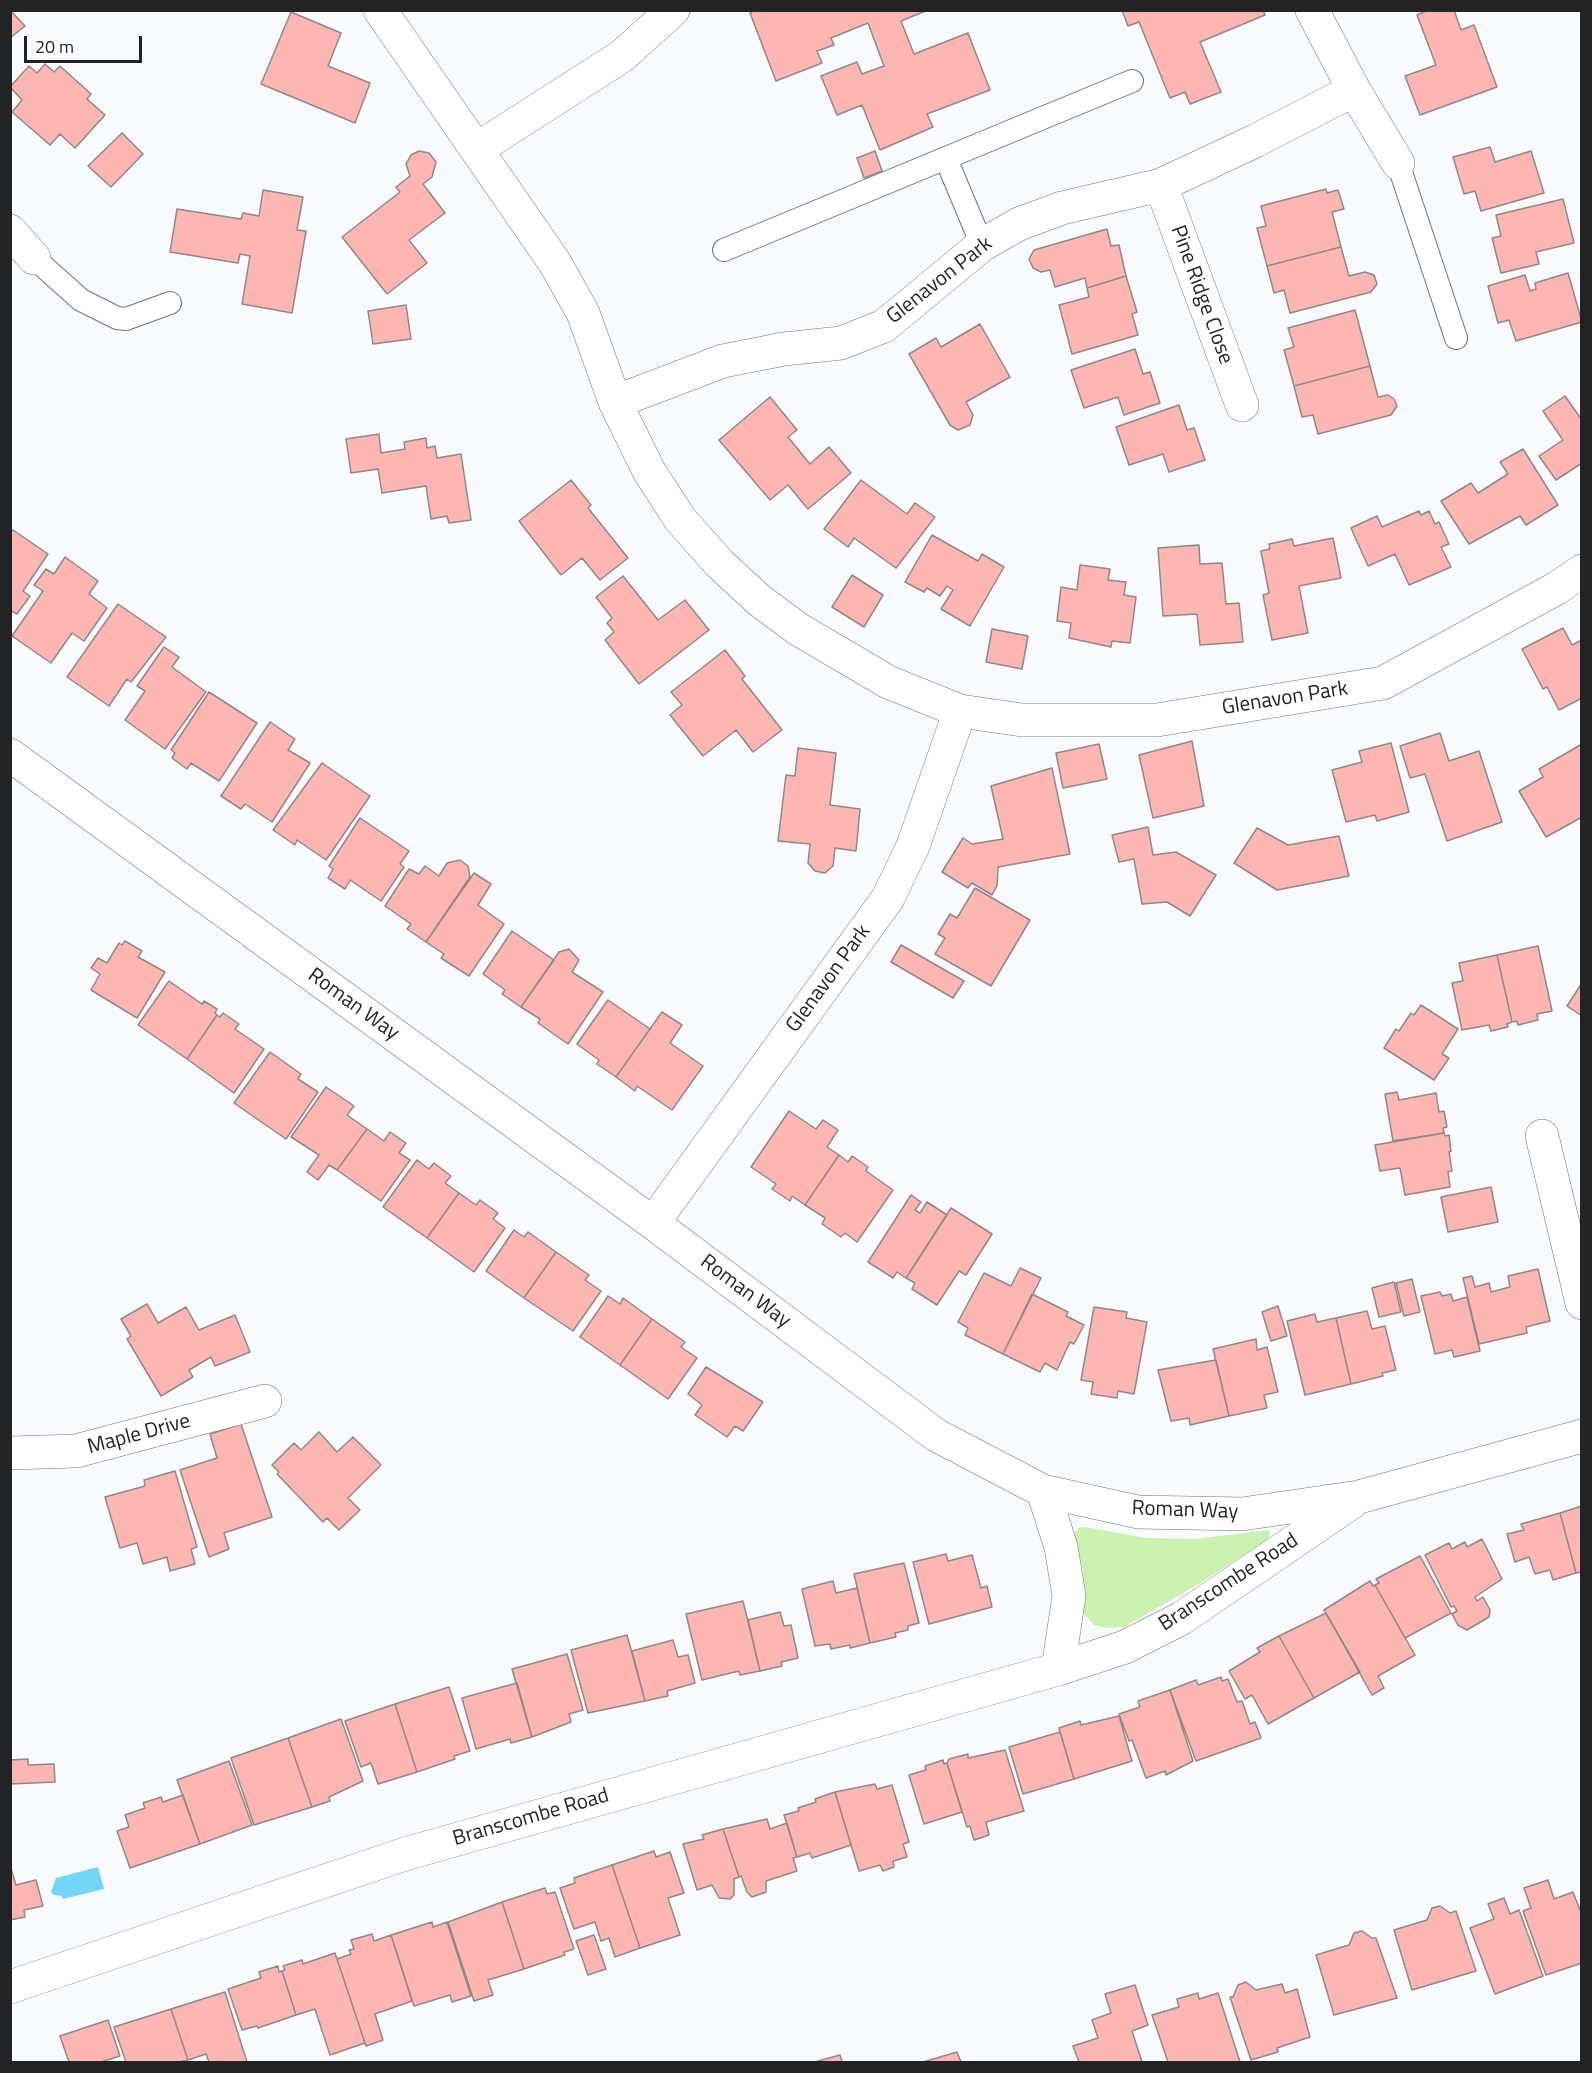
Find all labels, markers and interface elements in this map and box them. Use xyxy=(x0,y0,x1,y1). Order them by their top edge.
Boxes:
scale bar xyxy=(27,24,146,62)
text: 20 m xyxy=(35,33,74,60)
street label: Pine Ridge Close xyxy=(1164,222,1238,368)
street label: Glenavon Park xyxy=(882,232,998,330)
street label: Glenavon Park xyxy=(1220,677,1350,721)
street label: Glenavon Park xyxy=(781,920,877,1038)
street label: Roman Way xyxy=(302,963,404,1047)
street label: Roman Way xyxy=(695,1250,795,1334)
street label: Maple Drive xyxy=(85,1409,193,1461)
street label: Roman Way xyxy=(1131,1497,1239,1525)
street label: Branscombe Road xyxy=(1155,1529,1303,1637)
street label: Branscombe Road xyxy=(450,1784,612,1852)

